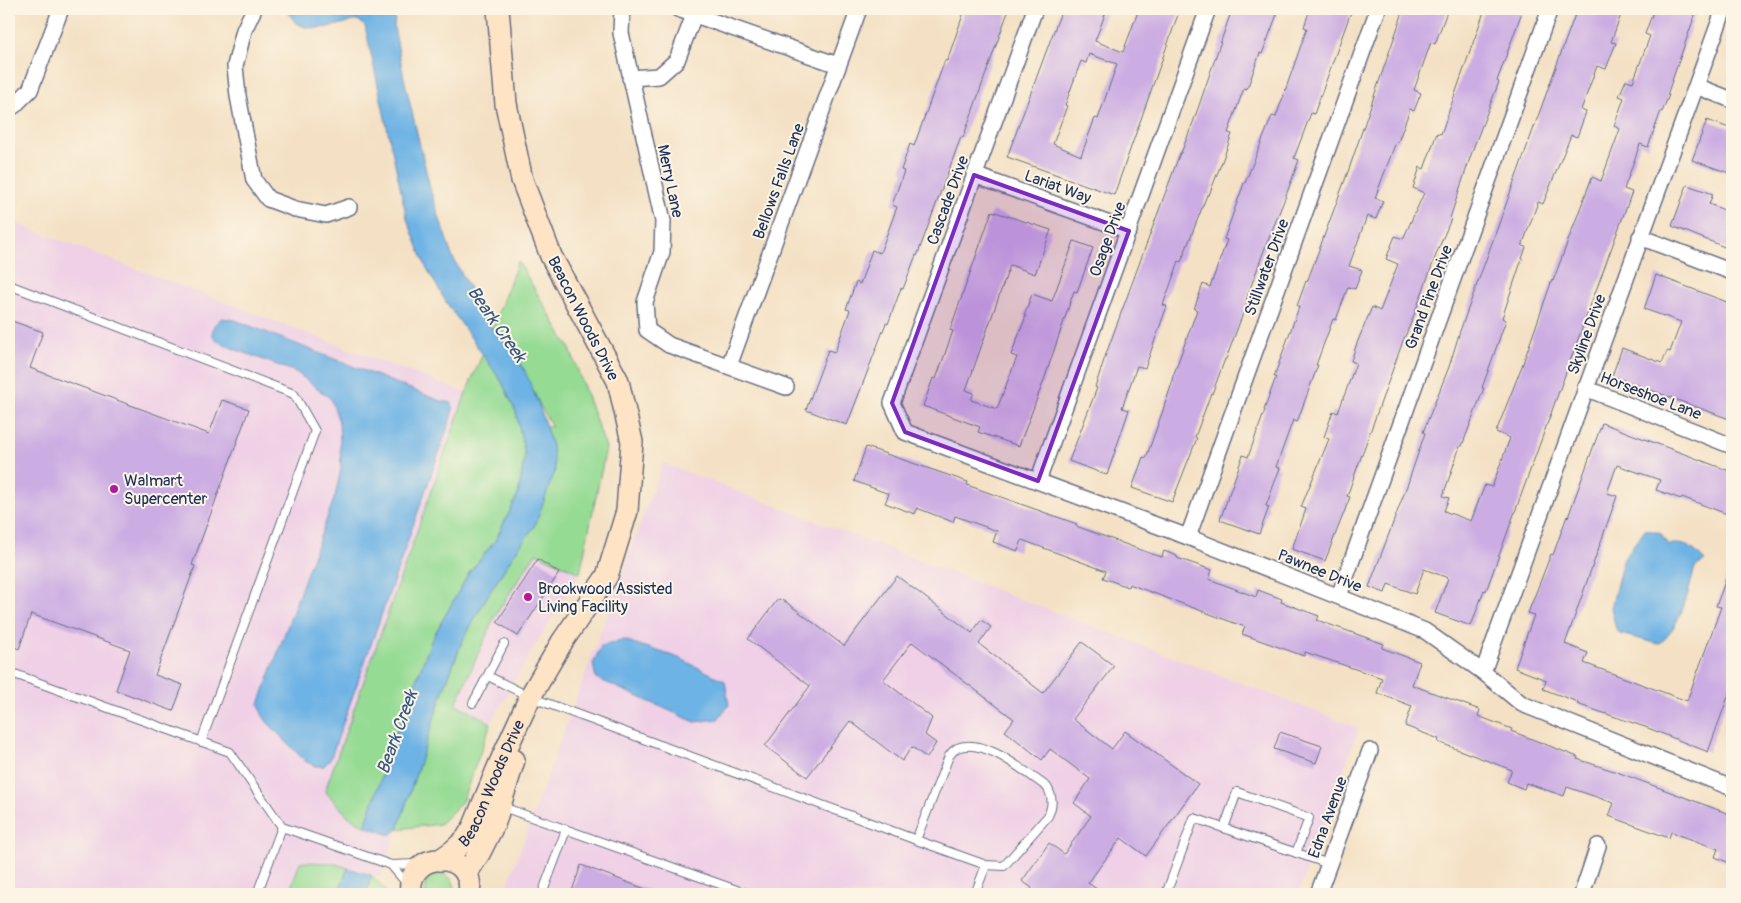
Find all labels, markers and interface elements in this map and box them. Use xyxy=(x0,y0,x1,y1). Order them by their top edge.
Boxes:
street label: Bellows Falls Lane xyxy=(749,121,809,242)
street label: Merry Lane xyxy=(653,143,688,220)
street label: Cascade Drive xyxy=(923,153,973,248)
street label: Lariat Way xyxy=(1021,166,1094,208)
street label: Osage Drive xyxy=(1085,199,1131,280)
street label: Stillwater Drive xyxy=(1240,216,1294,319)
street label: Grand Pine Drive xyxy=(1401,242,1457,352)
street label: Beacon Woods Drive xyxy=(543,253,623,384)
water label: Beark Creek xyxy=(462,282,532,368)
street label: Skyline Drive xyxy=(1563,291,1611,377)
street label: Horseshoe Lane xyxy=(1597,367,1704,424)
place label: Walmart Supercenter xyxy=(124,471,207,509)
marker: Walmart Supercenter xyxy=(108,483,120,495)
street label: Pawnee Drive xyxy=(1275,545,1365,597)
place label: Brookwood Assisted Living Facility xyxy=(538,579,672,617)
marker: Brookwood Assisted Living Facility xyxy=(522,591,534,603)
water label: Beark Creek xyxy=(372,686,424,777)
street label: Beacon Woods Drive xyxy=(455,717,529,852)
street label: Edna Avenue xyxy=(1304,774,1352,861)

